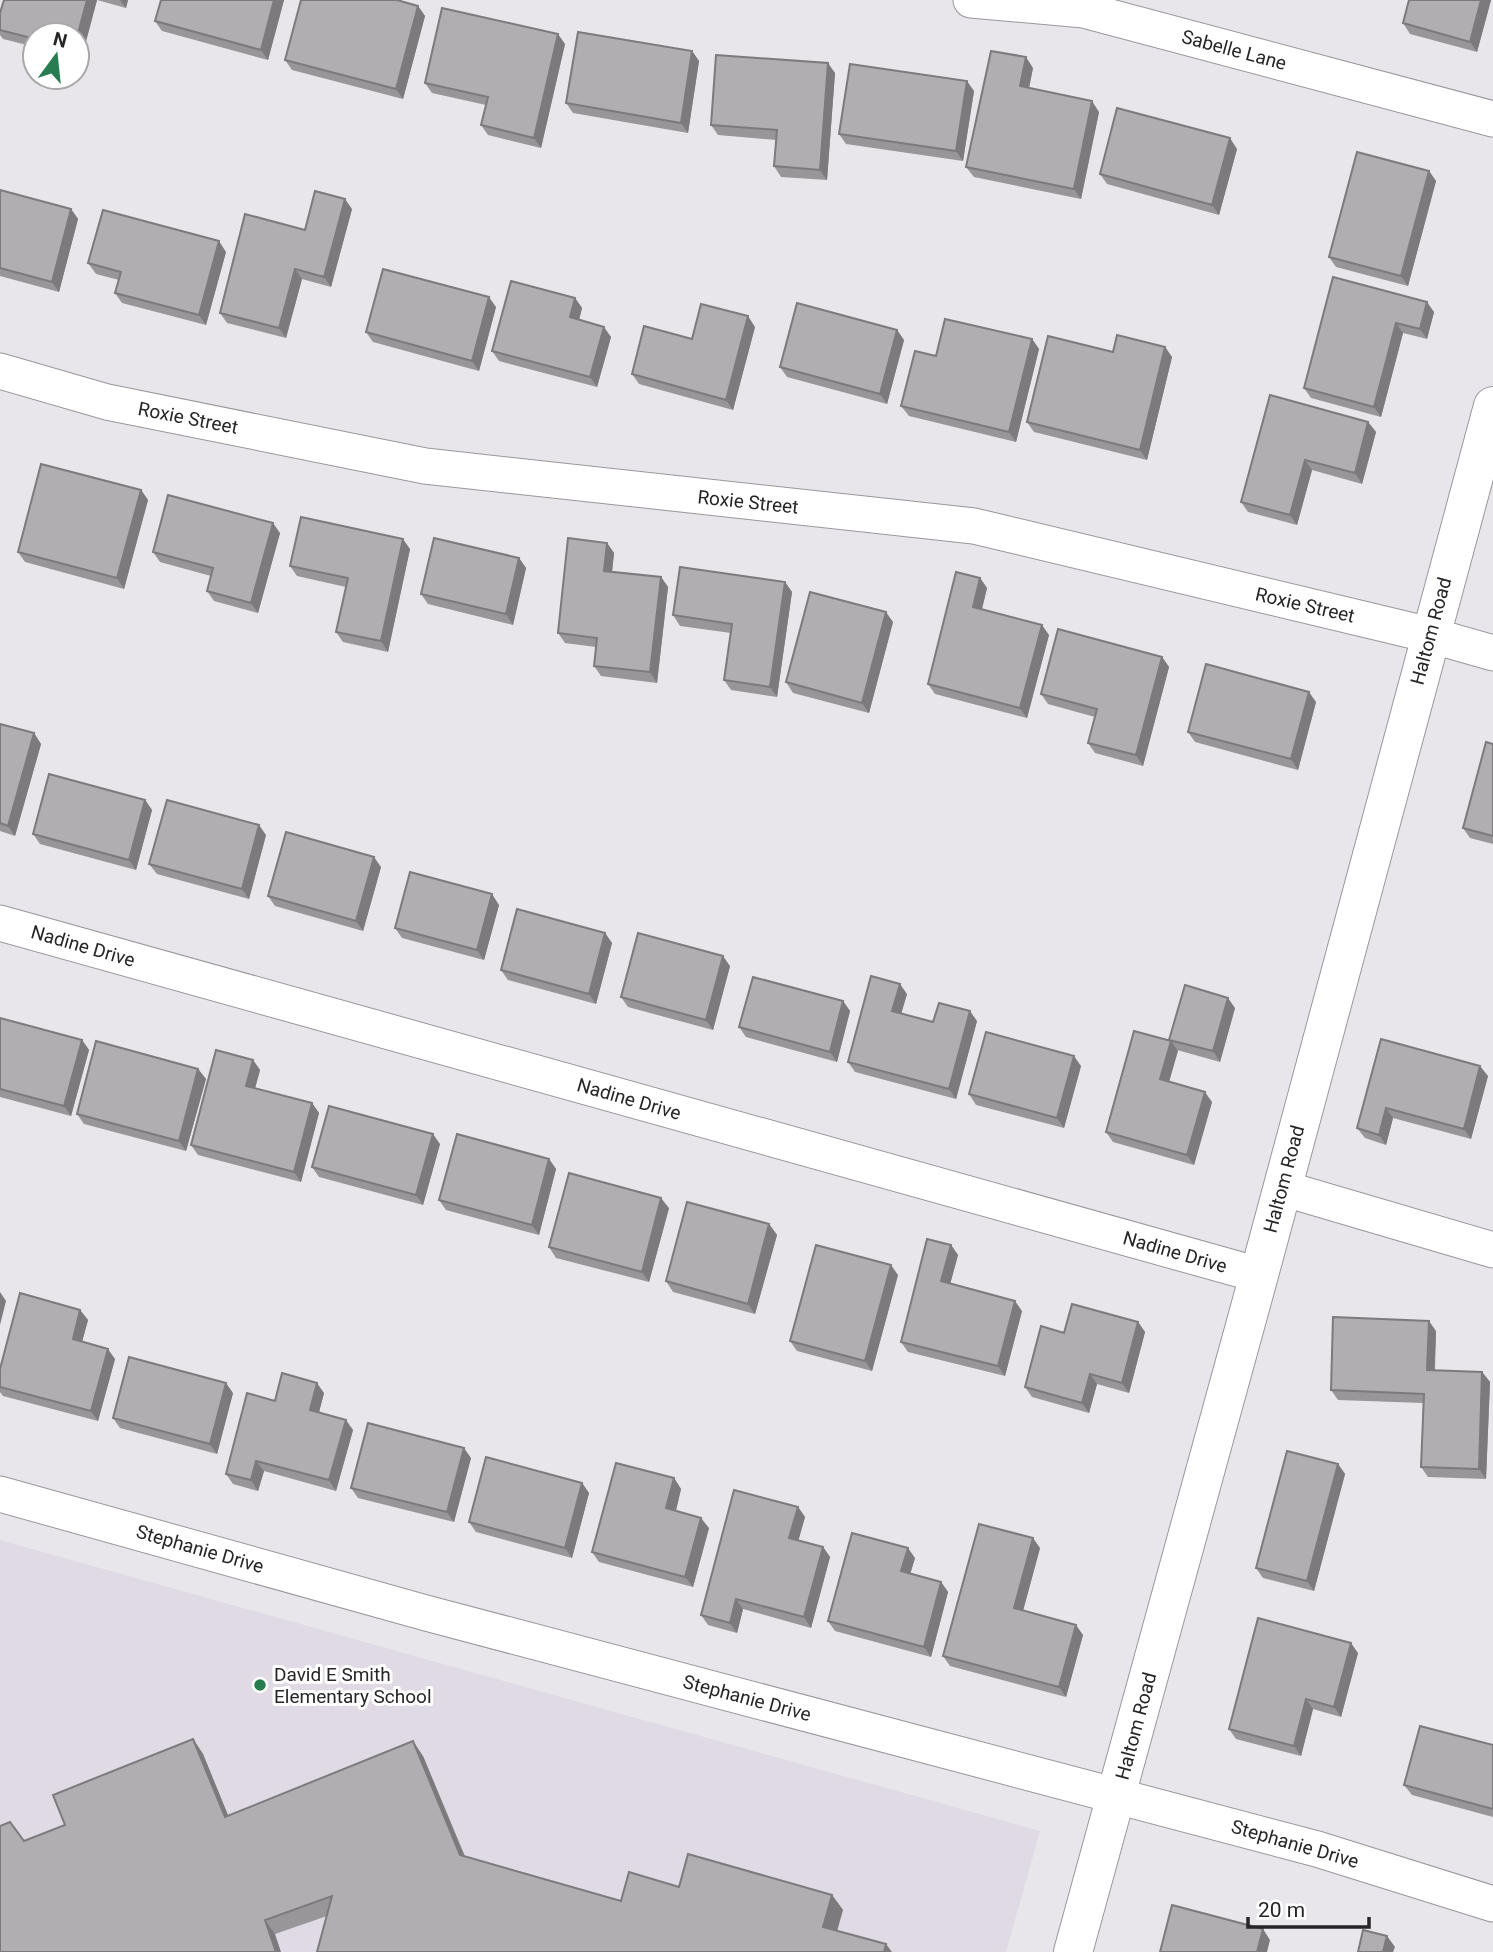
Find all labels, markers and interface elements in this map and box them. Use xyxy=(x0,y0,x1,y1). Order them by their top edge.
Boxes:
north arrow xyxy=(21,21,91,91)
street label: Sabelle Lane xyxy=(1179,25,1289,75)
text: N xyxy=(51,27,70,53)
street label: Roxie Street xyxy=(136,397,240,439)
street label: Roxie Street xyxy=(696,485,800,519)
street label: Haltom Road xyxy=(1406,575,1456,687)
street label: Roxie Street xyxy=(1253,582,1357,628)
street label: Nadine Drive xyxy=(28,920,138,972)
street label: Nadine Drive xyxy=(574,1073,684,1125)
street label: Haltom Road xyxy=(1259,1123,1309,1235)
street label: Nadine Drive xyxy=(1120,1226,1230,1278)
street label: Stephanie Drive xyxy=(134,1520,266,1578)
place label: David E Smith Elementary School xyxy=(274,1663,432,1708)
street label: Stephanie Drive xyxy=(680,1670,814,1726)
street label: Haltom Road xyxy=(1111,1670,1161,1782)
marker: David E Smith Elementary School xyxy=(252,1677,268,1693)
street label: Stephanie Drive xyxy=(1229,1815,1361,1873)
scale bar xyxy=(1248,1885,1369,1929)
text: 20 m xyxy=(1258,1898,1305,1922)

